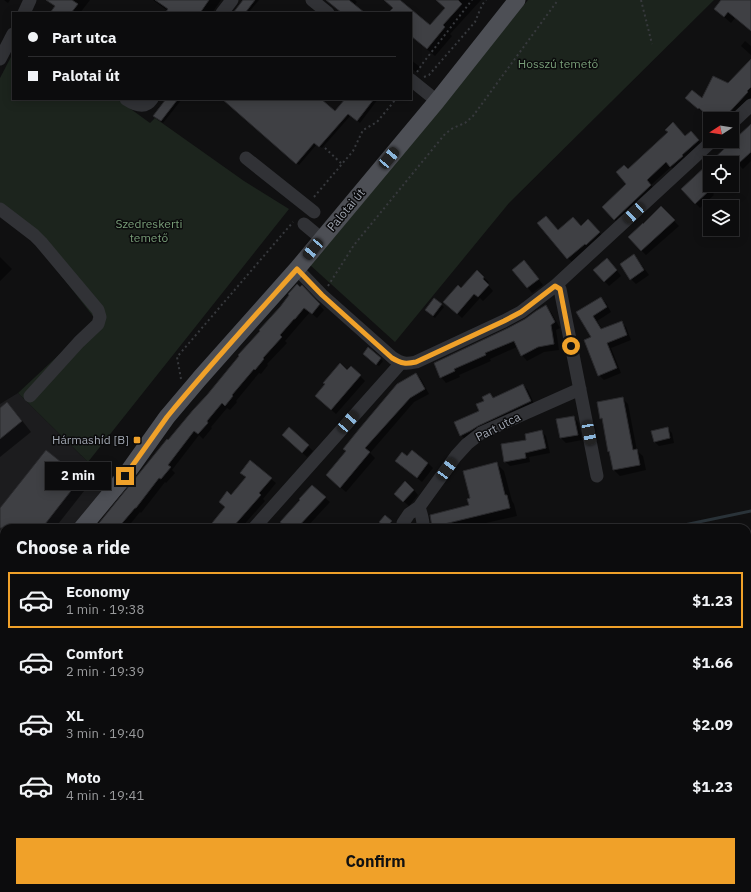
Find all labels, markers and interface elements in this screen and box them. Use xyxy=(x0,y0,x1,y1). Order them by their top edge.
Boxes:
text: Part utca xyxy=(52,28,116,47)
park label: Hosszú temető xyxy=(518,56,599,71)
text: Palotai út xyxy=(52,66,120,85)
north arrow xyxy=(703,112,739,148)
map controls xyxy=(703,112,739,236)
car xyxy=(377,145,401,171)
button: locate xyxy=(703,156,739,192)
street label: Palotai út xyxy=(323,185,368,234)
car xyxy=(621,200,647,226)
button: layers xyxy=(703,200,739,236)
park label: Szedreskerti temető xyxy=(115,216,183,245)
car xyxy=(301,236,325,262)
route start xyxy=(562,337,580,355)
car xyxy=(336,409,360,435)
street label: Part utca xyxy=(473,409,523,444)
car xyxy=(581,420,597,446)
place label: Hármashíd [B] xyxy=(52,432,129,447)
marker: Hármashíd [B] xyxy=(132,435,142,445)
car xyxy=(435,456,459,482)
callout: 2 min xyxy=(45,462,111,490)
text: 2 min xyxy=(61,467,95,484)
route end xyxy=(116,467,134,485)
text: Choose a ride xyxy=(16,536,130,559)
icon: car xyxy=(18,582,54,618)
text: Economy xyxy=(66,582,130,601)
text: $1.23 xyxy=(692,591,733,610)
text: 1 min · 19:38 xyxy=(66,601,144,618)
icon: car xyxy=(18,644,54,680)
text: Comfort xyxy=(66,644,123,663)
text: $1.66 xyxy=(692,653,733,672)
text: 2 min · 19:39 xyxy=(66,663,144,680)
icon: car xyxy=(18,706,54,742)
text: XL xyxy=(66,706,84,725)
text: $2.09 xyxy=(692,715,733,734)
text: 3 min · 19:40 xyxy=(66,725,144,742)
icon: car xyxy=(18,768,54,804)
text: Moto xyxy=(66,768,101,787)
text: $1.23 xyxy=(692,777,733,796)
text: 4 min · 19:41 xyxy=(66,787,144,804)
button: Confirm xyxy=(16,838,735,884)

